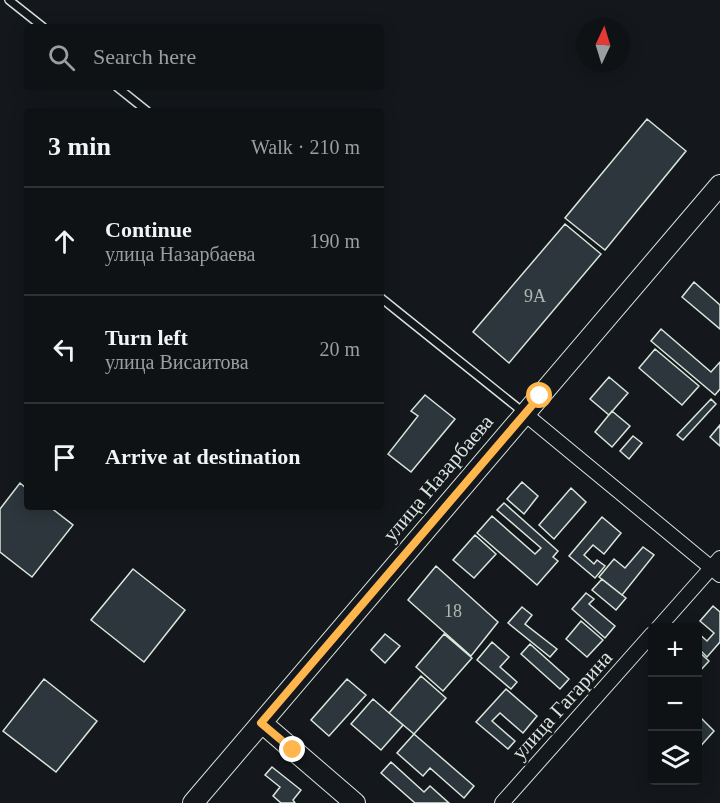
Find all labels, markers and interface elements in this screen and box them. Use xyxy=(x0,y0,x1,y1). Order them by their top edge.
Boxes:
north arrow xyxy=(576,18,630,72)
search box xyxy=(24,24,384,90)
icon: search xyxy=(45,41,78,74)
text: Search here xyxy=(93,44,196,69)
text: 3 min xyxy=(48,132,111,161)
text: Walk · 210 m xyxy=(251,136,360,158)
text: Continue xyxy=(105,217,192,242)
icon: ahead xyxy=(48,225,81,258)
text: 190 m xyxy=(309,230,360,252)
text: улица Назарбаева xyxy=(105,243,255,265)
house number: 9А xyxy=(524,286,546,306)
text: Turn left xyxy=(105,325,188,350)
icon: left xyxy=(48,333,81,366)
text: 20 m xyxy=(319,338,360,360)
text: улица Висаитова xyxy=(105,351,249,373)
route start xyxy=(526,382,552,408)
street label: улица Назарбаева xyxy=(378,409,498,546)
icon: arrive xyxy=(48,441,81,474)
text: Arrive at destination xyxy=(105,444,301,469)
house number: 18 xyxy=(444,601,462,621)
map controls xyxy=(648,623,702,785)
button: + xyxy=(648,623,702,677)
street label: улица Гагарина xyxy=(507,645,618,764)
button: − xyxy=(648,677,702,731)
button: layers xyxy=(648,731,702,785)
route end xyxy=(279,736,305,762)

